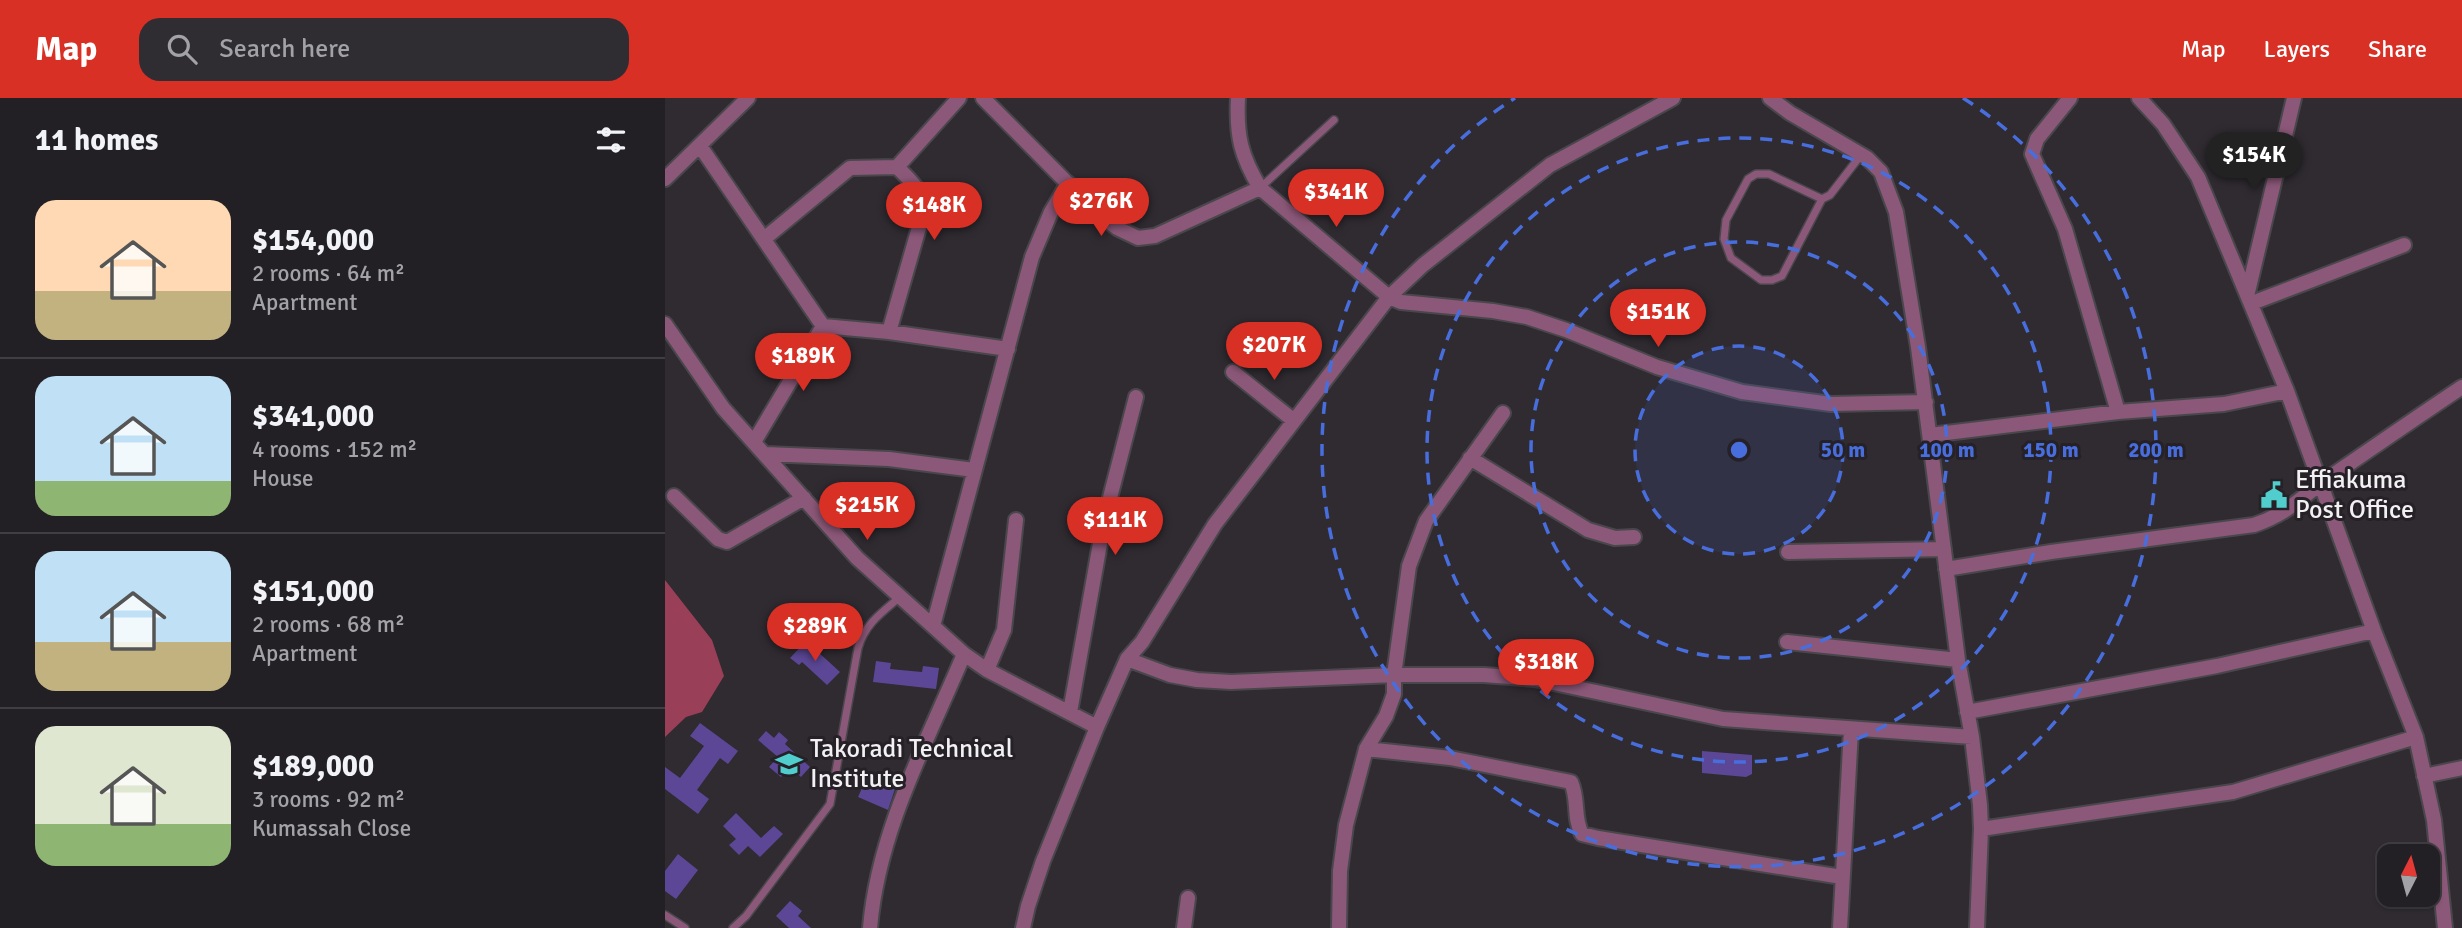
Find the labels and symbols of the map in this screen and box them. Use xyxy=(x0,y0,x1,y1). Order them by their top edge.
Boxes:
pin: $154K xyxy=(2205,132,2303,192)
pin: $341K xyxy=(1287,170,1385,229)
pin: $276K xyxy=(1052,178,1150,238)
pin: $148K xyxy=(885,183,983,242)
pin: $151K xyxy=(1609,289,1707,349)
pin: $207K xyxy=(1225,322,1323,382)
pin: $189K xyxy=(754,334,852,393)
text: 50 m xyxy=(1821,437,1865,463)
text: 100 m xyxy=(1919,437,1975,463)
text: 150 m xyxy=(2023,437,2079,463)
text: 200 m xyxy=(2128,437,2184,463)
centre of rings xyxy=(1727,438,1751,462)
place label: Effiakuma Post Office xyxy=(2295,464,2414,526)
public building icon: Effiakuma Post Office xyxy=(2259,480,2289,510)
pin: $215K xyxy=(818,482,916,542)
pin: $111K xyxy=(1066,498,1164,557)
pin: $289K xyxy=(766,603,864,663)
pin: $318K xyxy=(1497,640,1595,699)
place label: Takoradi Technical Institute xyxy=(810,733,1013,795)
school or university icon: Takoradi Technical Institute xyxy=(774,749,804,779)
north arrow xyxy=(2377,844,2439,906)

